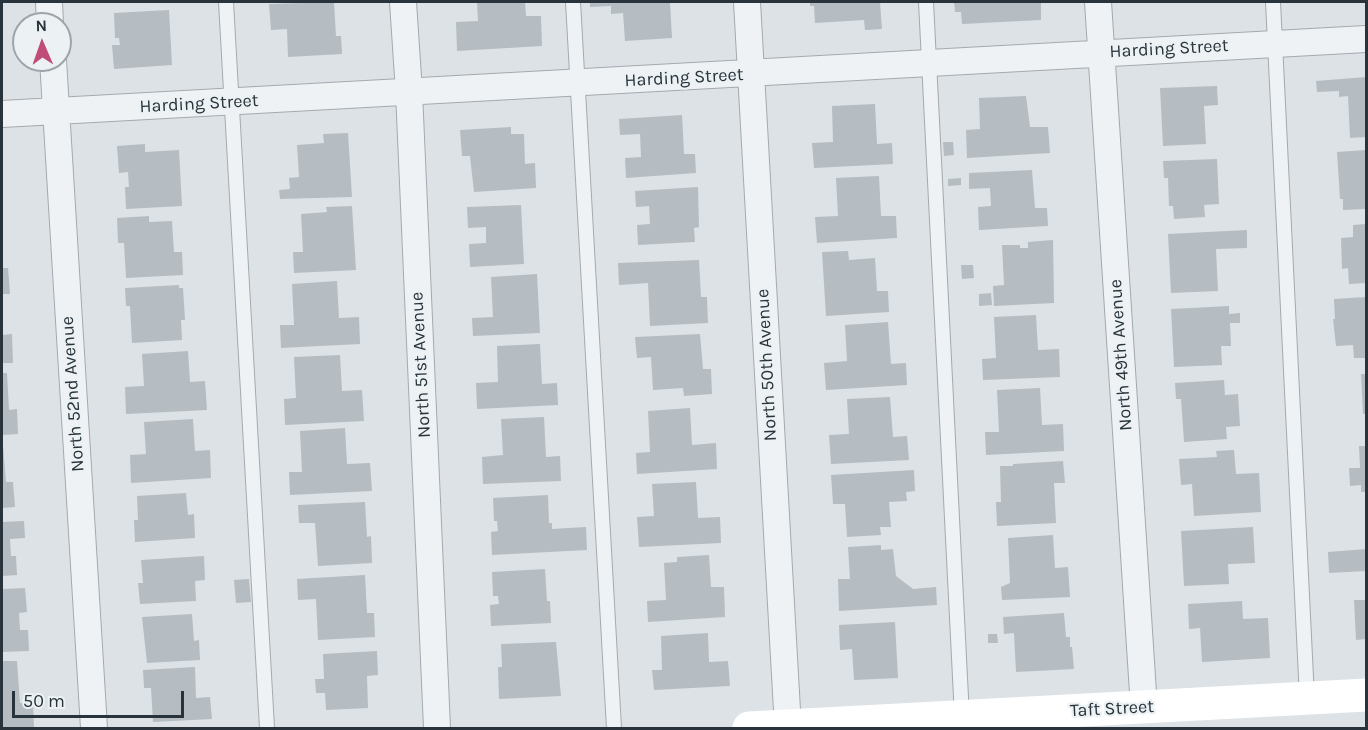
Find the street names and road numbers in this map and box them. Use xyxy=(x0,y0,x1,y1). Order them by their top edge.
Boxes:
street label: Harding Street xyxy=(1109,35,1229,63)
street label: Harding Street xyxy=(624,64,744,92)
street label: Harding Street xyxy=(139,90,259,118)
street label: North 49th Avenue xyxy=(1105,278,1137,432)
street label: North 50th Avenue xyxy=(752,288,782,442)
street label: North 51st Avenue xyxy=(406,291,436,439)
street label: North 52nd Avenue xyxy=(57,315,89,473)
street label: Taft Street xyxy=(1070,696,1154,722)

